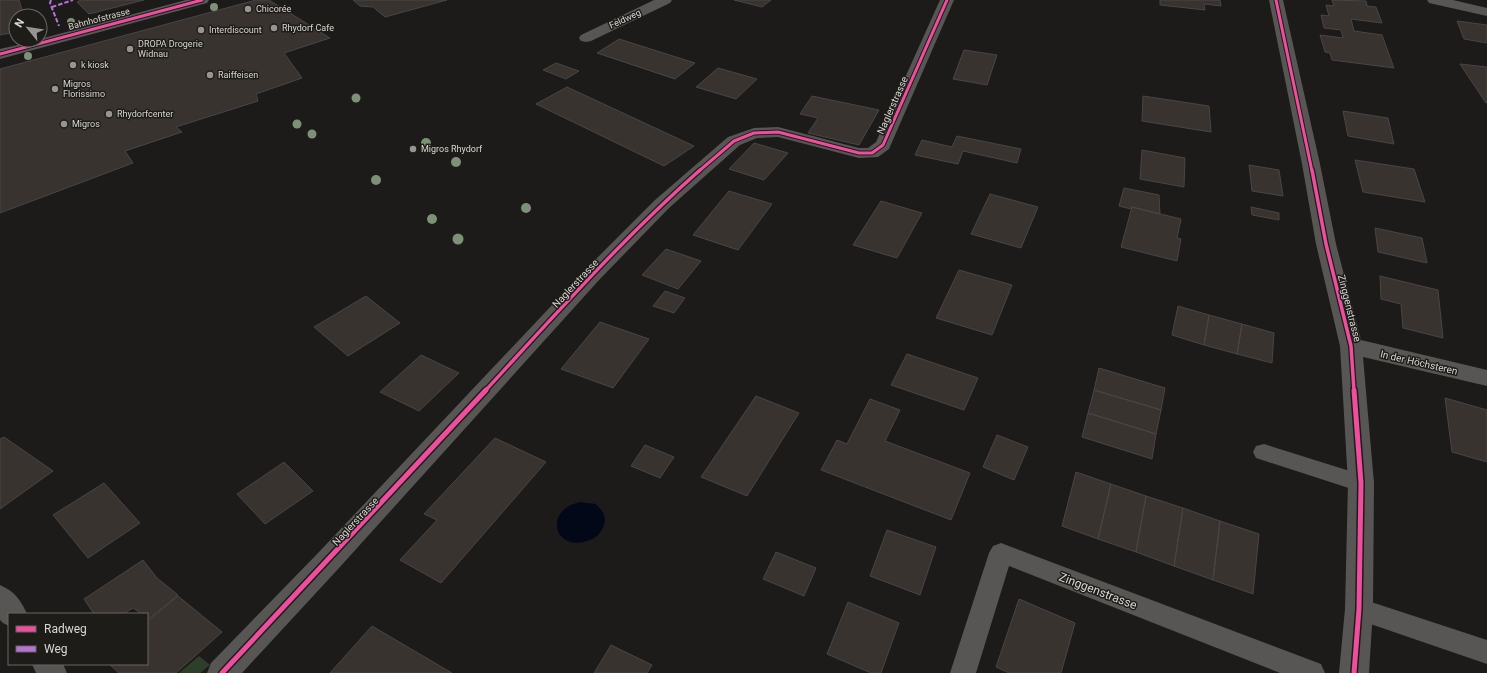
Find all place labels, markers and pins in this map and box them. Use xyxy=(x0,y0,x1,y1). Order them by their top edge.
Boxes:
marker: Chicorée xyxy=(243,4,253,14)
place label: Chicorée xyxy=(256,4,292,14)
marker: Rhydorf Cafe xyxy=(269,23,279,33)
place label: Rhydorf Cafe xyxy=(282,23,334,33)
marker: Interdiscount xyxy=(196,25,206,35)
place label: Interdiscount xyxy=(209,25,262,35)
place label: DROPA Drogerie Widnau xyxy=(138,39,203,59)
marker: DROPA Drogerie Widnau xyxy=(125,44,135,54)
marker: k kiosk xyxy=(68,60,78,70)
place label: k kiosk xyxy=(81,60,109,70)
marker: Raiffeisen xyxy=(205,70,215,80)
place label: Raiffeisen xyxy=(218,70,258,80)
place label: Migros Florissimo xyxy=(63,79,105,99)
marker: Migros Florissimo xyxy=(50,84,60,94)
marker: Rhydorfcenter xyxy=(104,109,114,119)
place label: Rhydorfcenter xyxy=(117,109,173,119)
marker: Migros xyxy=(59,119,69,129)
place label: Migros xyxy=(72,119,100,129)
marker: Migros Rhydorf xyxy=(408,144,418,154)
place label: Migros Rhydorf xyxy=(421,144,483,154)

